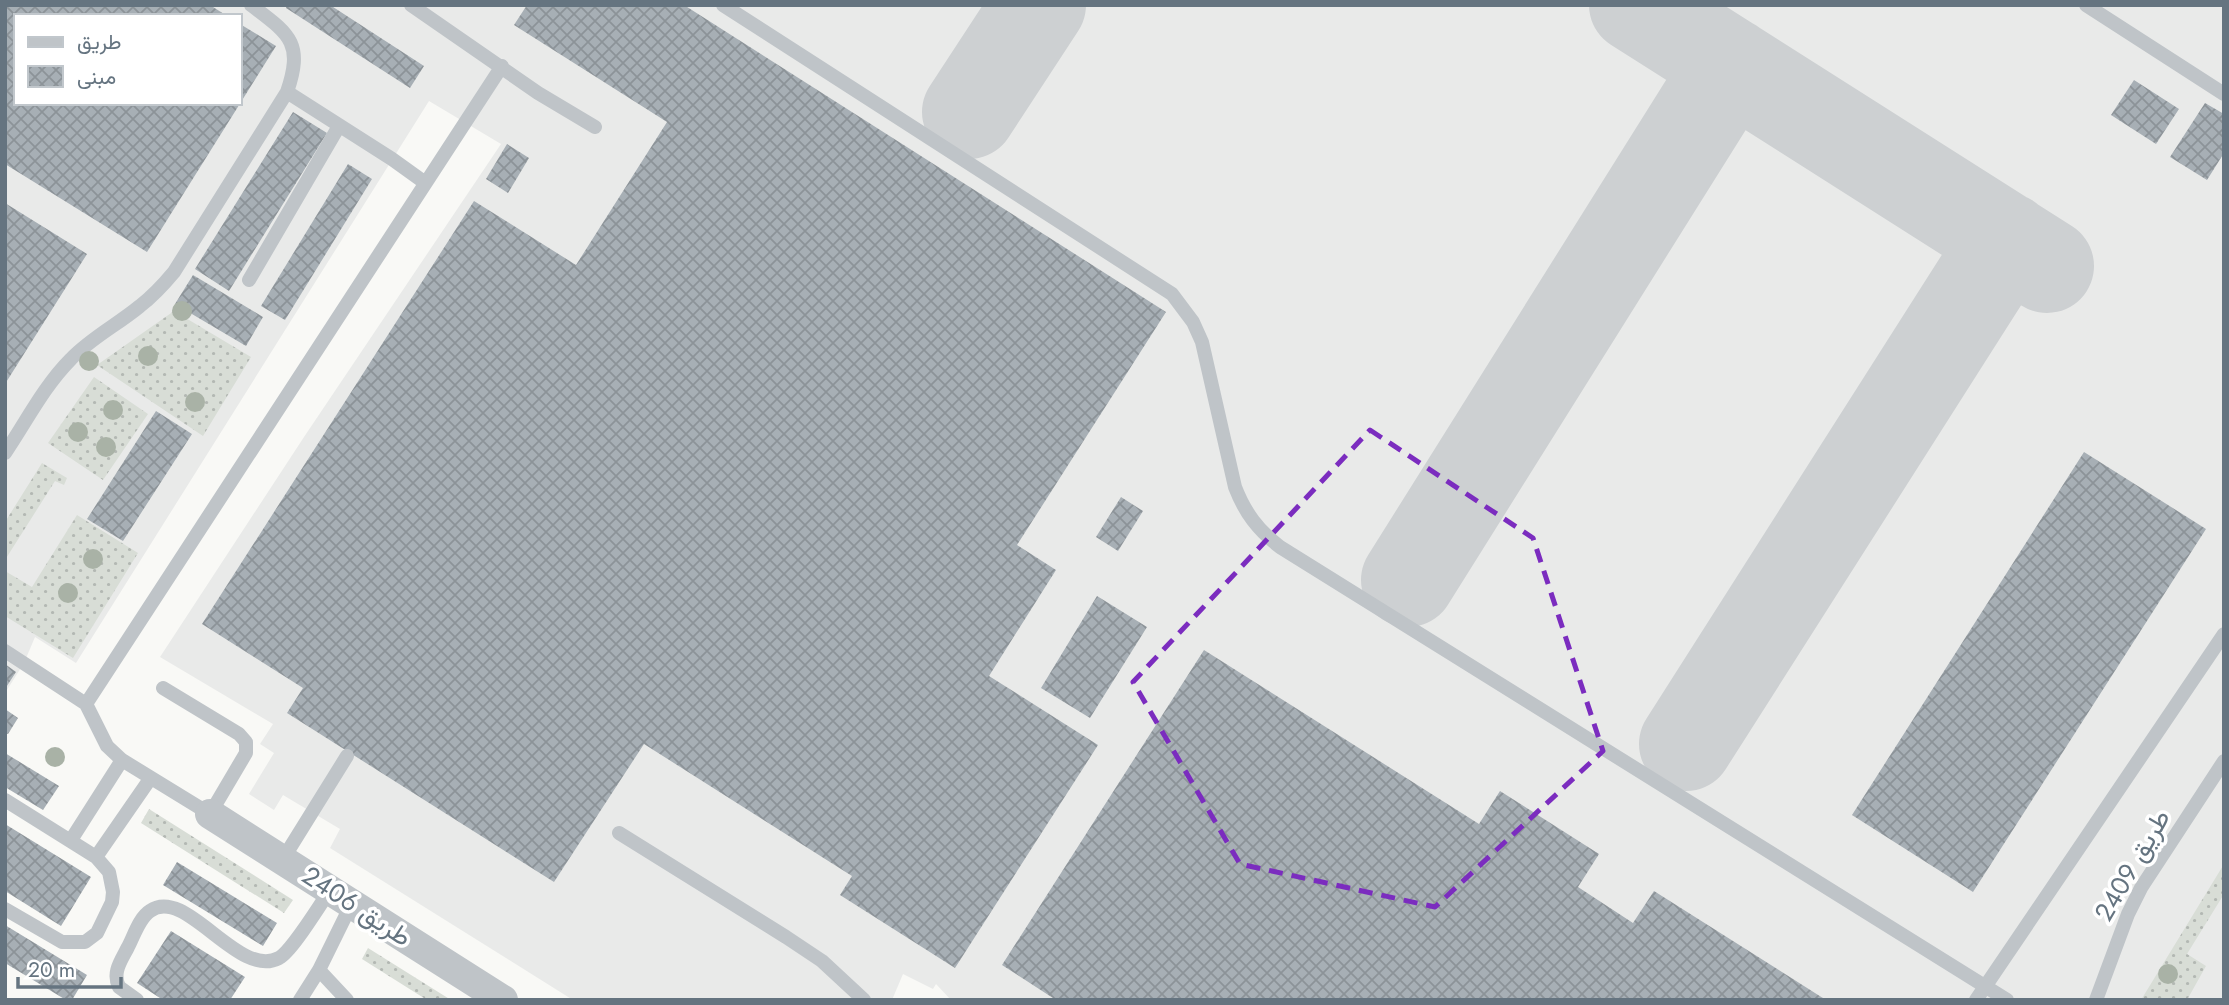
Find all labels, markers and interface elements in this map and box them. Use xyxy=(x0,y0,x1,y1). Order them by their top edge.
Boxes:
legend xyxy=(14,14,242,105)
text: طريق xyxy=(77,27,122,57)
text: مبنى xyxy=(77,62,116,92)
street label: طريق 2409 xyxy=(2085,802,2179,928)
street label: طريق 2406 xyxy=(295,856,419,956)
scale bar xyxy=(18,946,121,990)
text: 20 m xyxy=(28,955,75,985)

